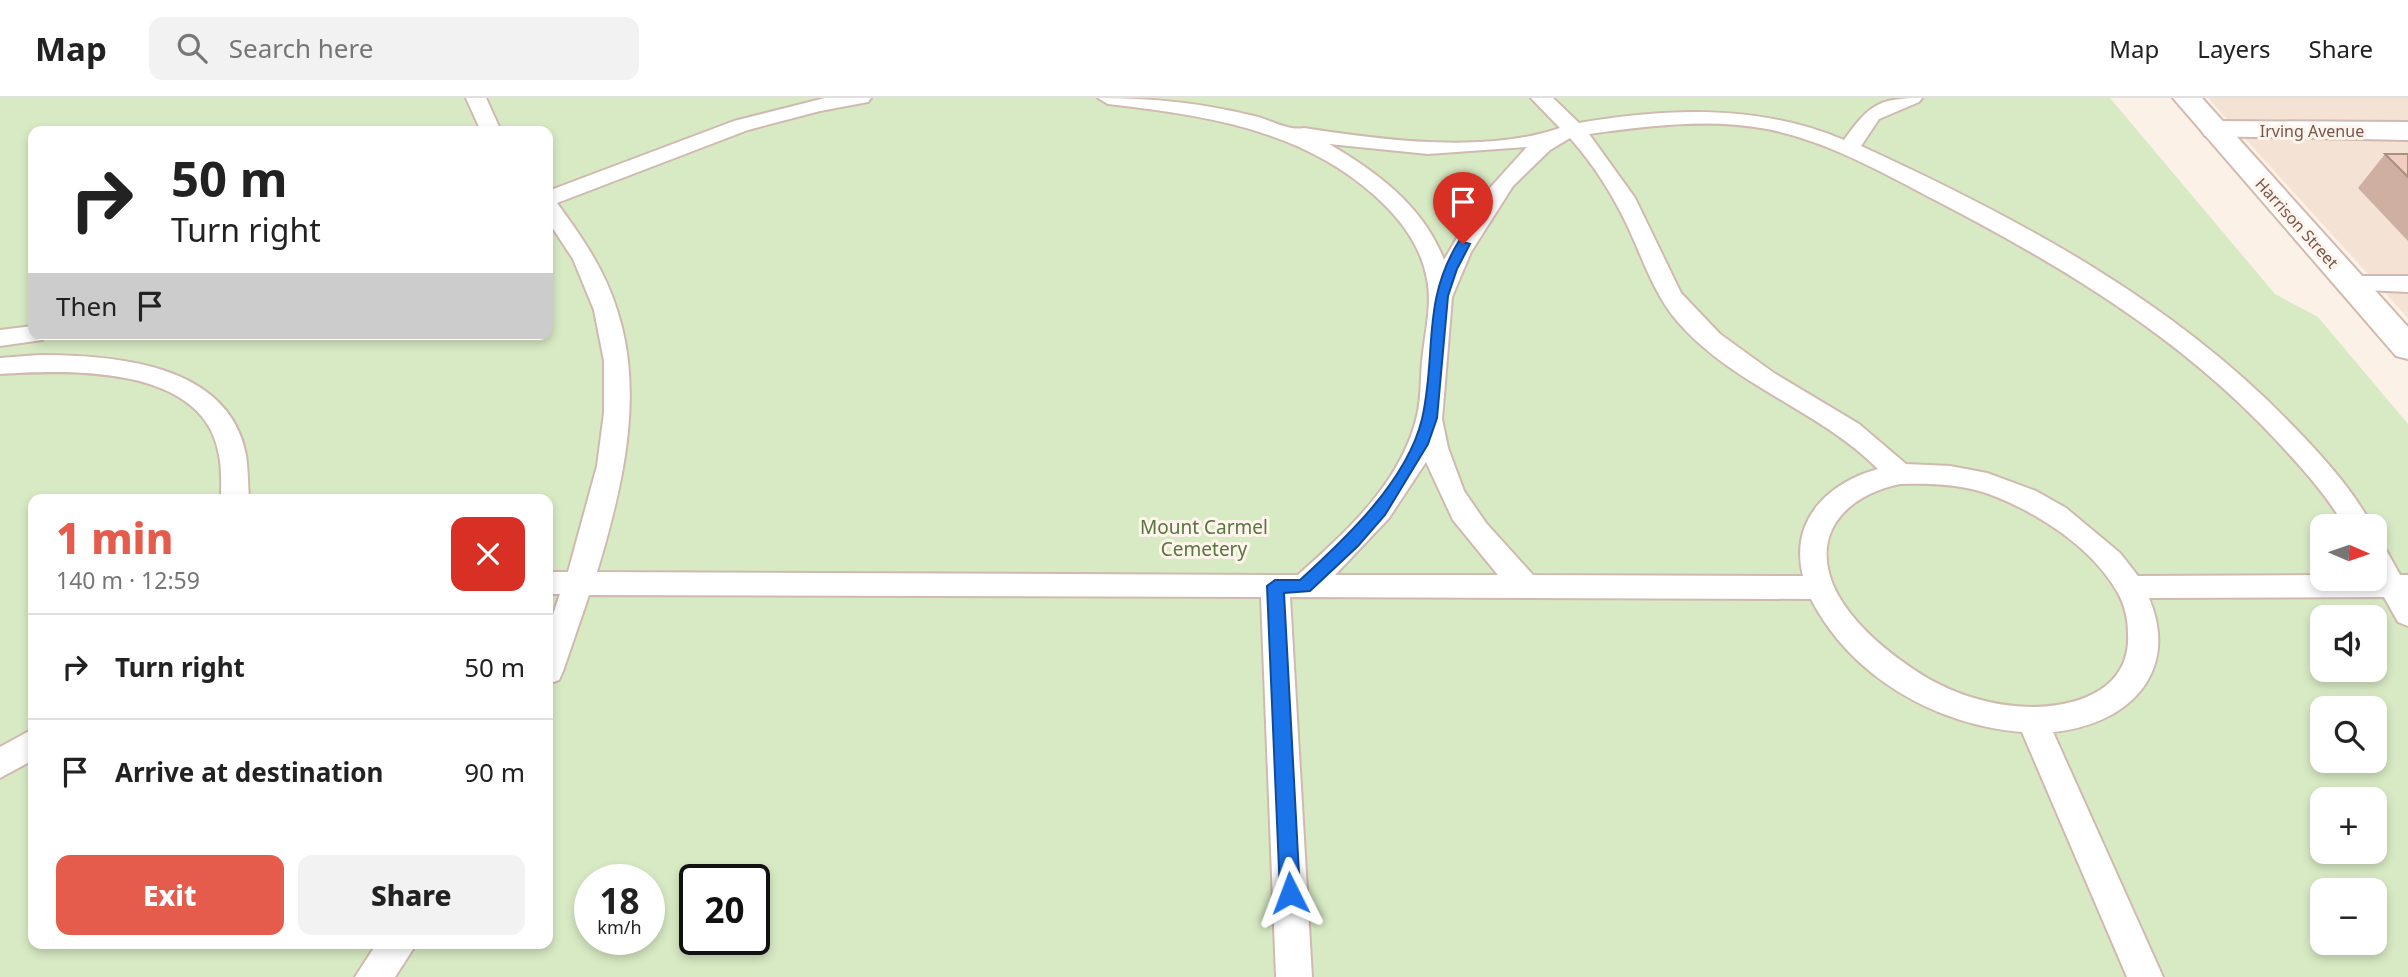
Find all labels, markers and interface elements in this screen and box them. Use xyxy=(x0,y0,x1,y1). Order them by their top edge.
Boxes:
search box xyxy=(149,17,639,80)
text: Map xyxy=(35,26,107,71)
icon: search xyxy=(173,29,211,67)
text: Search here xyxy=(229,30,373,66)
text: Map xyxy=(2109,32,2159,65)
text: Layers xyxy=(2197,32,2271,65)
text: Share xyxy=(2309,32,2373,65)
street label: Irving Avenue xyxy=(2260,120,2364,142)
text: 50 m xyxy=(171,145,288,211)
icon: right xyxy=(56,154,147,245)
pin xyxy=(1433,172,1493,244)
street label: Harrison Street xyxy=(2251,173,2344,273)
icon: arrive xyxy=(1444,183,1482,221)
text: Turn right xyxy=(171,208,321,251)
icon: arrive xyxy=(131,287,169,325)
text: Then xyxy=(56,288,117,324)
text: 1 min xyxy=(56,509,173,566)
park label: Mount Carmel Cemetery xyxy=(1140,514,1268,562)
north arrow xyxy=(2310,514,2387,592)
map controls xyxy=(2310,514,2387,955)
button: close xyxy=(451,517,525,591)
text: 140 m · 12:59 xyxy=(56,564,200,596)
button: sound xyxy=(2310,605,2387,682)
icon: right xyxy=(56,648,94,686)
text: Turn right xyxy=(115,649,245,685)
text: 50 m xyxy=(464,649,525,685)
button: search xyxy=(2310,696,2387,773)
icon: arrive xyxy=(56,753,94,791)
text: Arrive at destination xyxy=(115,754,384,790)
text: 90 m xyxy=(464,754,525,790)
button: + xyxy=(2310,787,2387,864)
button: Exit xyxy=(56,855,284,935)
button: Share xyxy=(298,855,525,935)
position arrow xyxy=(1253,856,1327,930)
speed limit sign: 20 xyxy=(679,864,770,955)
text: 18 xyxy=(599,877,640,924)
button: − xyxy=(2310,878,2387,955)
text: km/h xyxy=(597,915,642,939)

